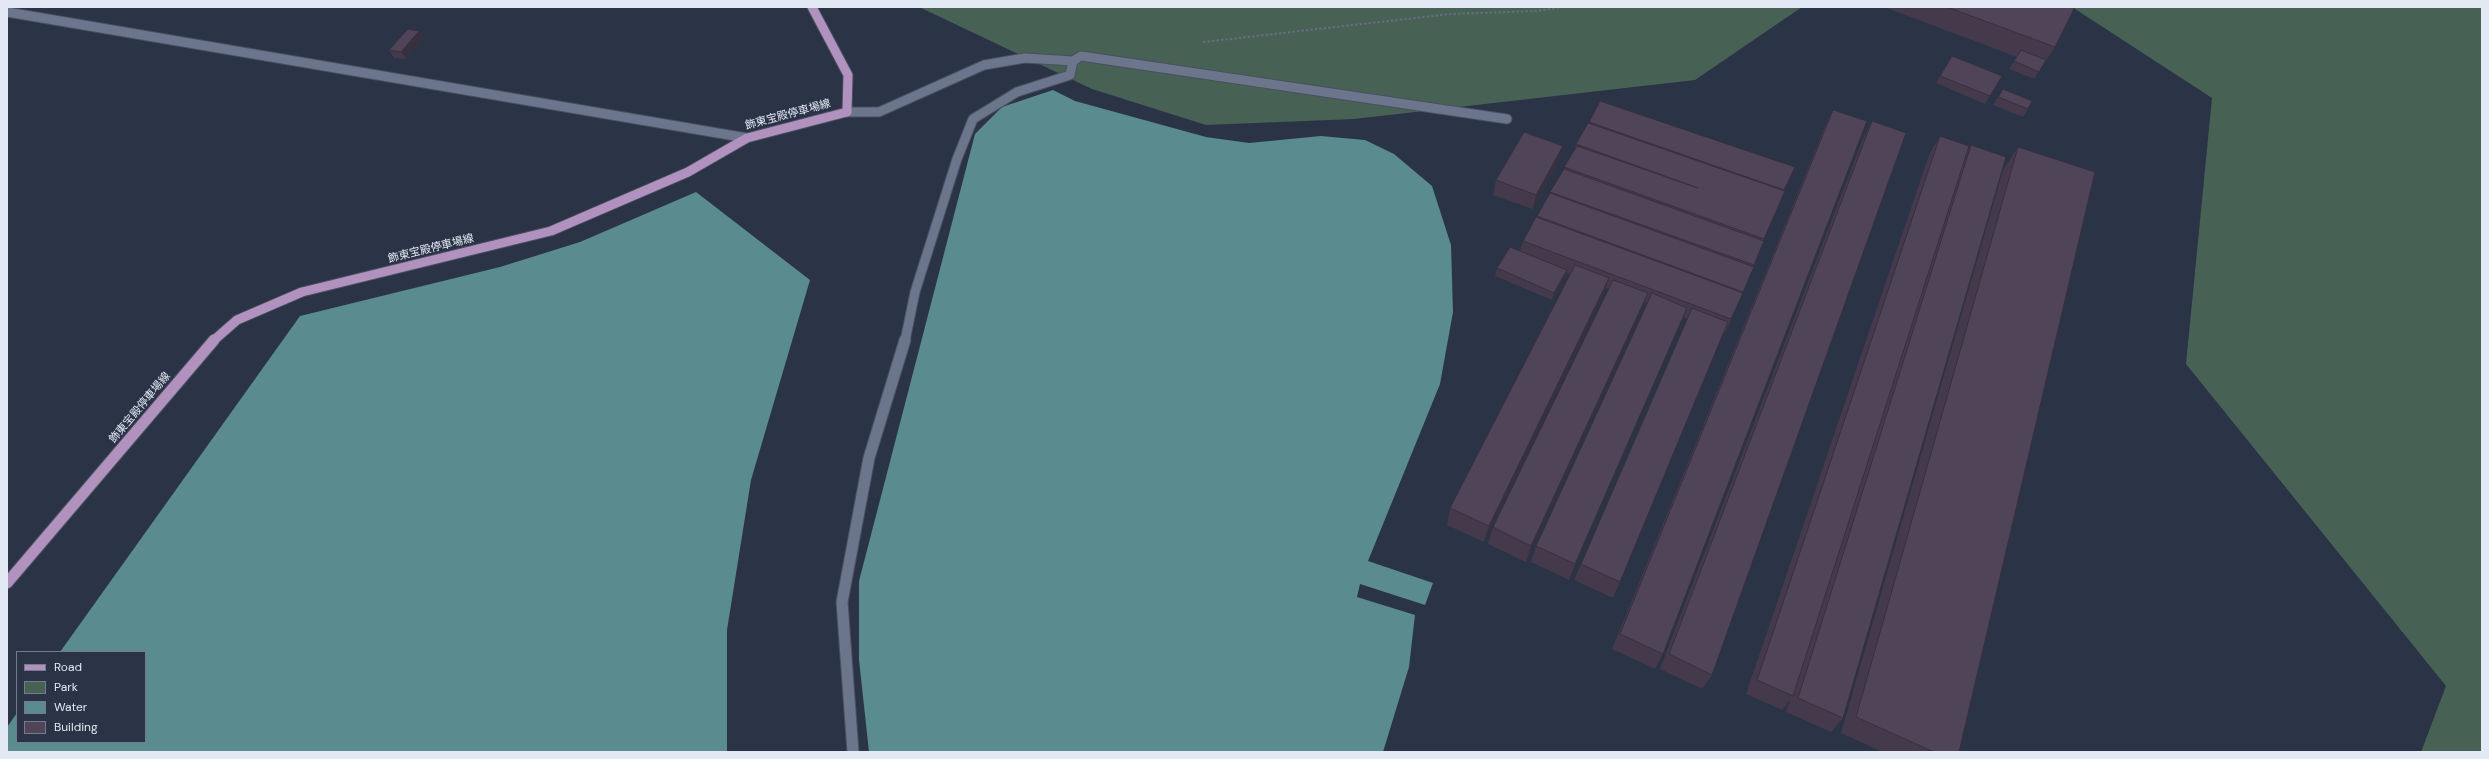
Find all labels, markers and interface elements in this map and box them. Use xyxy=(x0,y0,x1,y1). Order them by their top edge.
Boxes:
street label: 飾東宝殿停車場線 xyxy=(744,97,832,133)
street label: 飾東宝殿停車場線 xyxy=(387,232,475,266)
street label: 飾東宝殿停車場線 xyxy=(107,370,173,446)
legend xyxy=(16,651,146,743)
text: Road xyxy=(54,659,82,675)
text: Park xyxy=(54,679,78,695)
text: Water xyxy=(54,699,87,715)
text: Building xyxy=(54,719,98,735)

